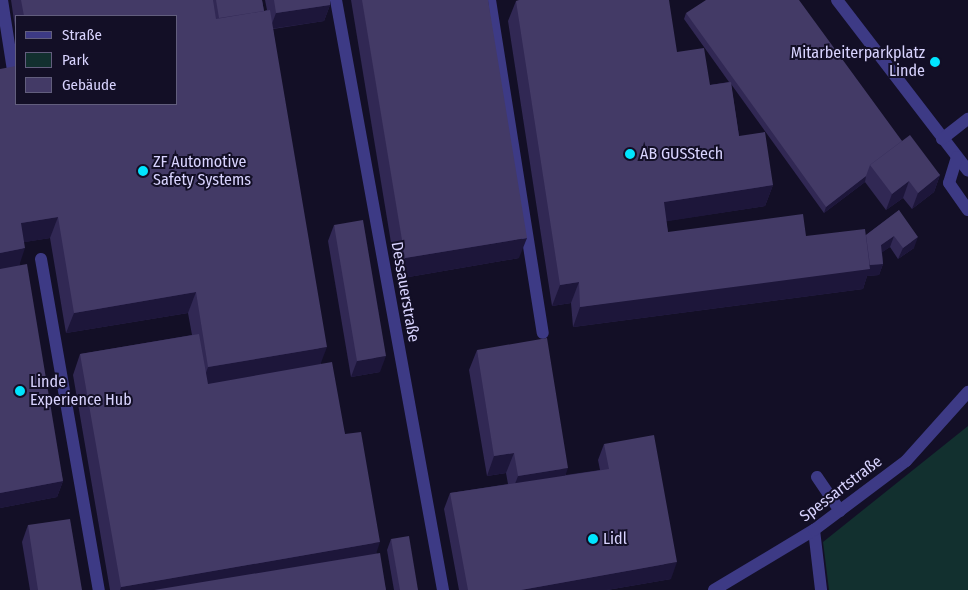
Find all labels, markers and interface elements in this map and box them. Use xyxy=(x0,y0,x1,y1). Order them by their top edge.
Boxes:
legend xyxy=(15,15,178,105)
text: Straße xyxy=(62,26,102,44)
place label: Mitarbeiterparkplatz Linde xyxy=(791,43,925,81)
text: Park xyxy=(62,51,89,69)
marker: Mitarbeiterparkplatz Linde xyxy=(929,56,941,68)
text: Gebäude xyxy=(62,76,117,94)
place label: AB GUSStech xyxy=(640,144,723,164)
marker: AB GUSStech xyxy=(624,148,636,160)
place label: ZF Automotive Safety Systems xyxy=(153,152,251,190)
marker: ZF Automotive Safety Systems xyxy=(137,165,149,177)
street label: Dessauerstraße xyxy=(387,240,423,344)
place label: Linde Experience Hub xyxy=(30,372,132,410)
marker: Linde Experience Hub xyxy=(14,385,26,397)
street label: Spessartstraße xyxy=(796,452,886,526)
place label: Lidl xyxy=(603,529,627,549)
marker: Lidl xyxy=(587,533,599,545)

